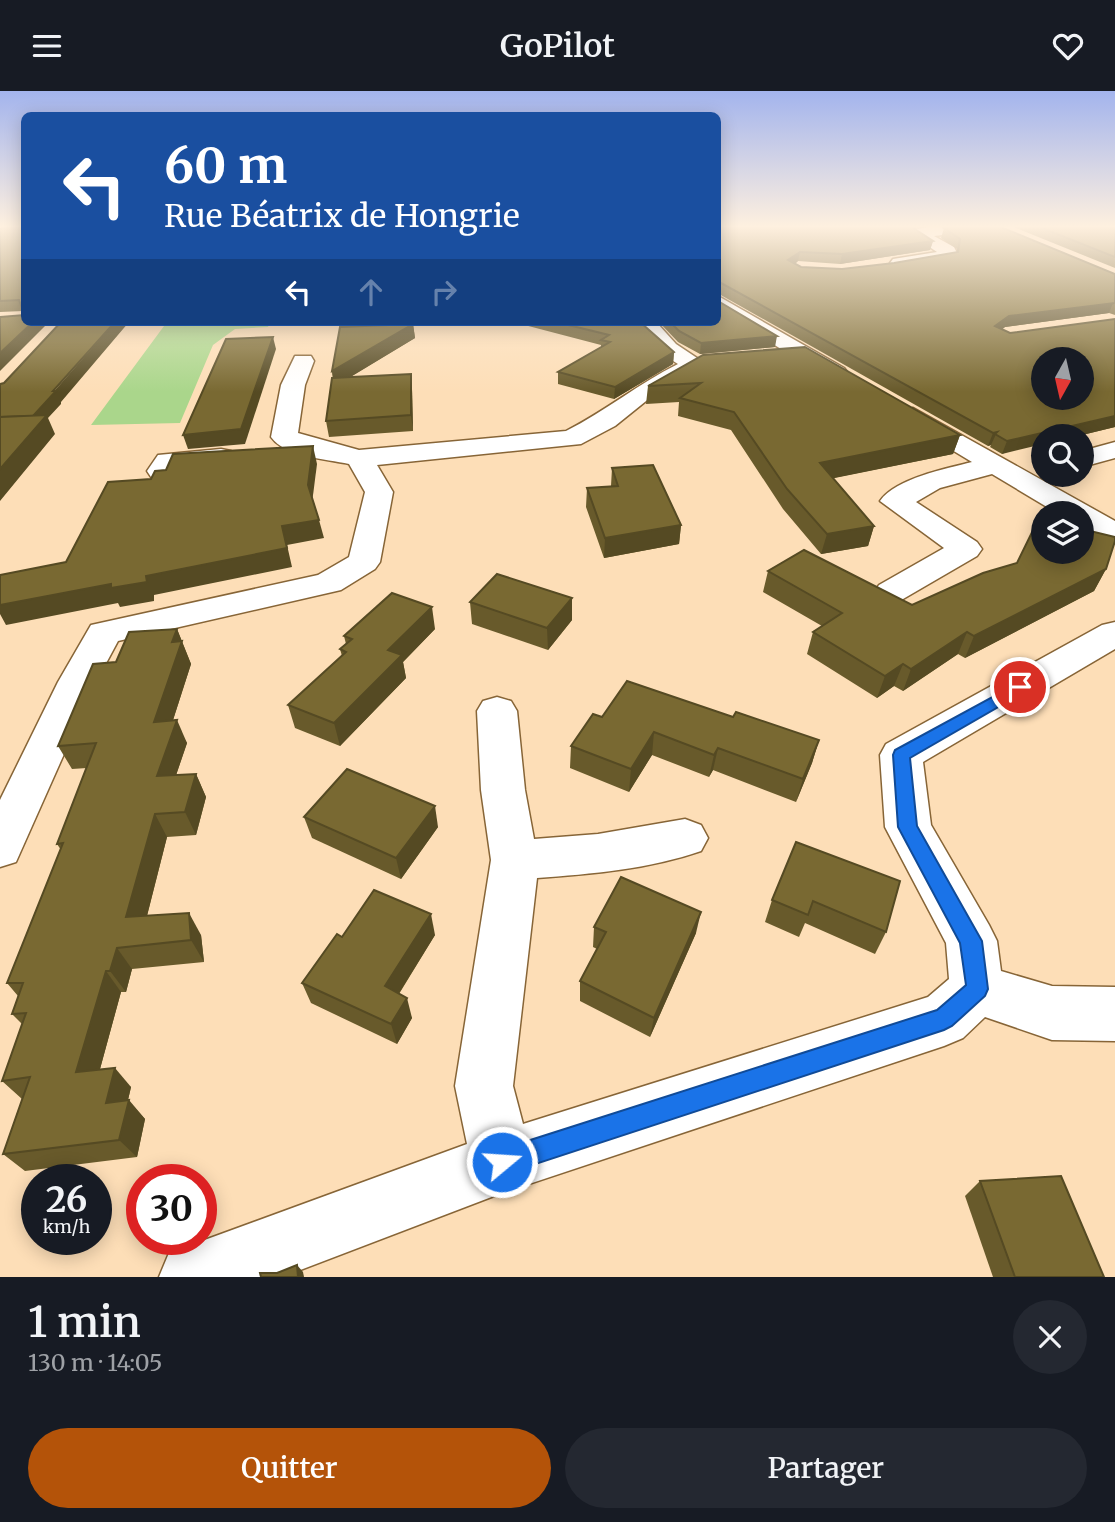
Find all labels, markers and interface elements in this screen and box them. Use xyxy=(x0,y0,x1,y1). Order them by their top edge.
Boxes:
text: GoPilot xyxy=(500,26,615,66)
icon: menu xyxy=(28,27,66,65)
icon: heart xyxy=(1049,27,1087,65)
text: 60 m xyxy=(164,135,287,196)
icon: left xyxy=(49,140,140,231)
text: Rue Béatrix de Hongrie xyxy=(164,196,520,236)
icon: left xyxy=(279,273,317,311)
icon: ahead xyxy=(352,273,390,311)
icon: right xyxy=(425,273,463,311)
north arrow xyxy=(1031,347,1094,409)
map controls xyxy=(1031,347,1094,564)
button: search xyxy=(1031,424,1094,487)
button: layers xyxy=(1031,501,1094,564)
pin xyxy=(990,657,1050,717)
icon: arrive xyxy=(1001,668,1039,706)
position arrow xyxy=(465,1125,539,1199)
speed limit sign: 30 xyxy=(126,1164,217,1255)
text: 26 xyxy=(46,1178,87,1222)
text: km/h xyxy=(43,1215,90,1238)
text: 1 min xyxy=(28,1296,141,1348)
button: close xyxy=(1013,1300,1087,1374)
text: 130 m · 14:05 xyxy=(28,1348,163,1377)
button: Quitter xyxy=(28,1428,551,1508)
button: Partager xyxy=(565,1428,1087,1508)

